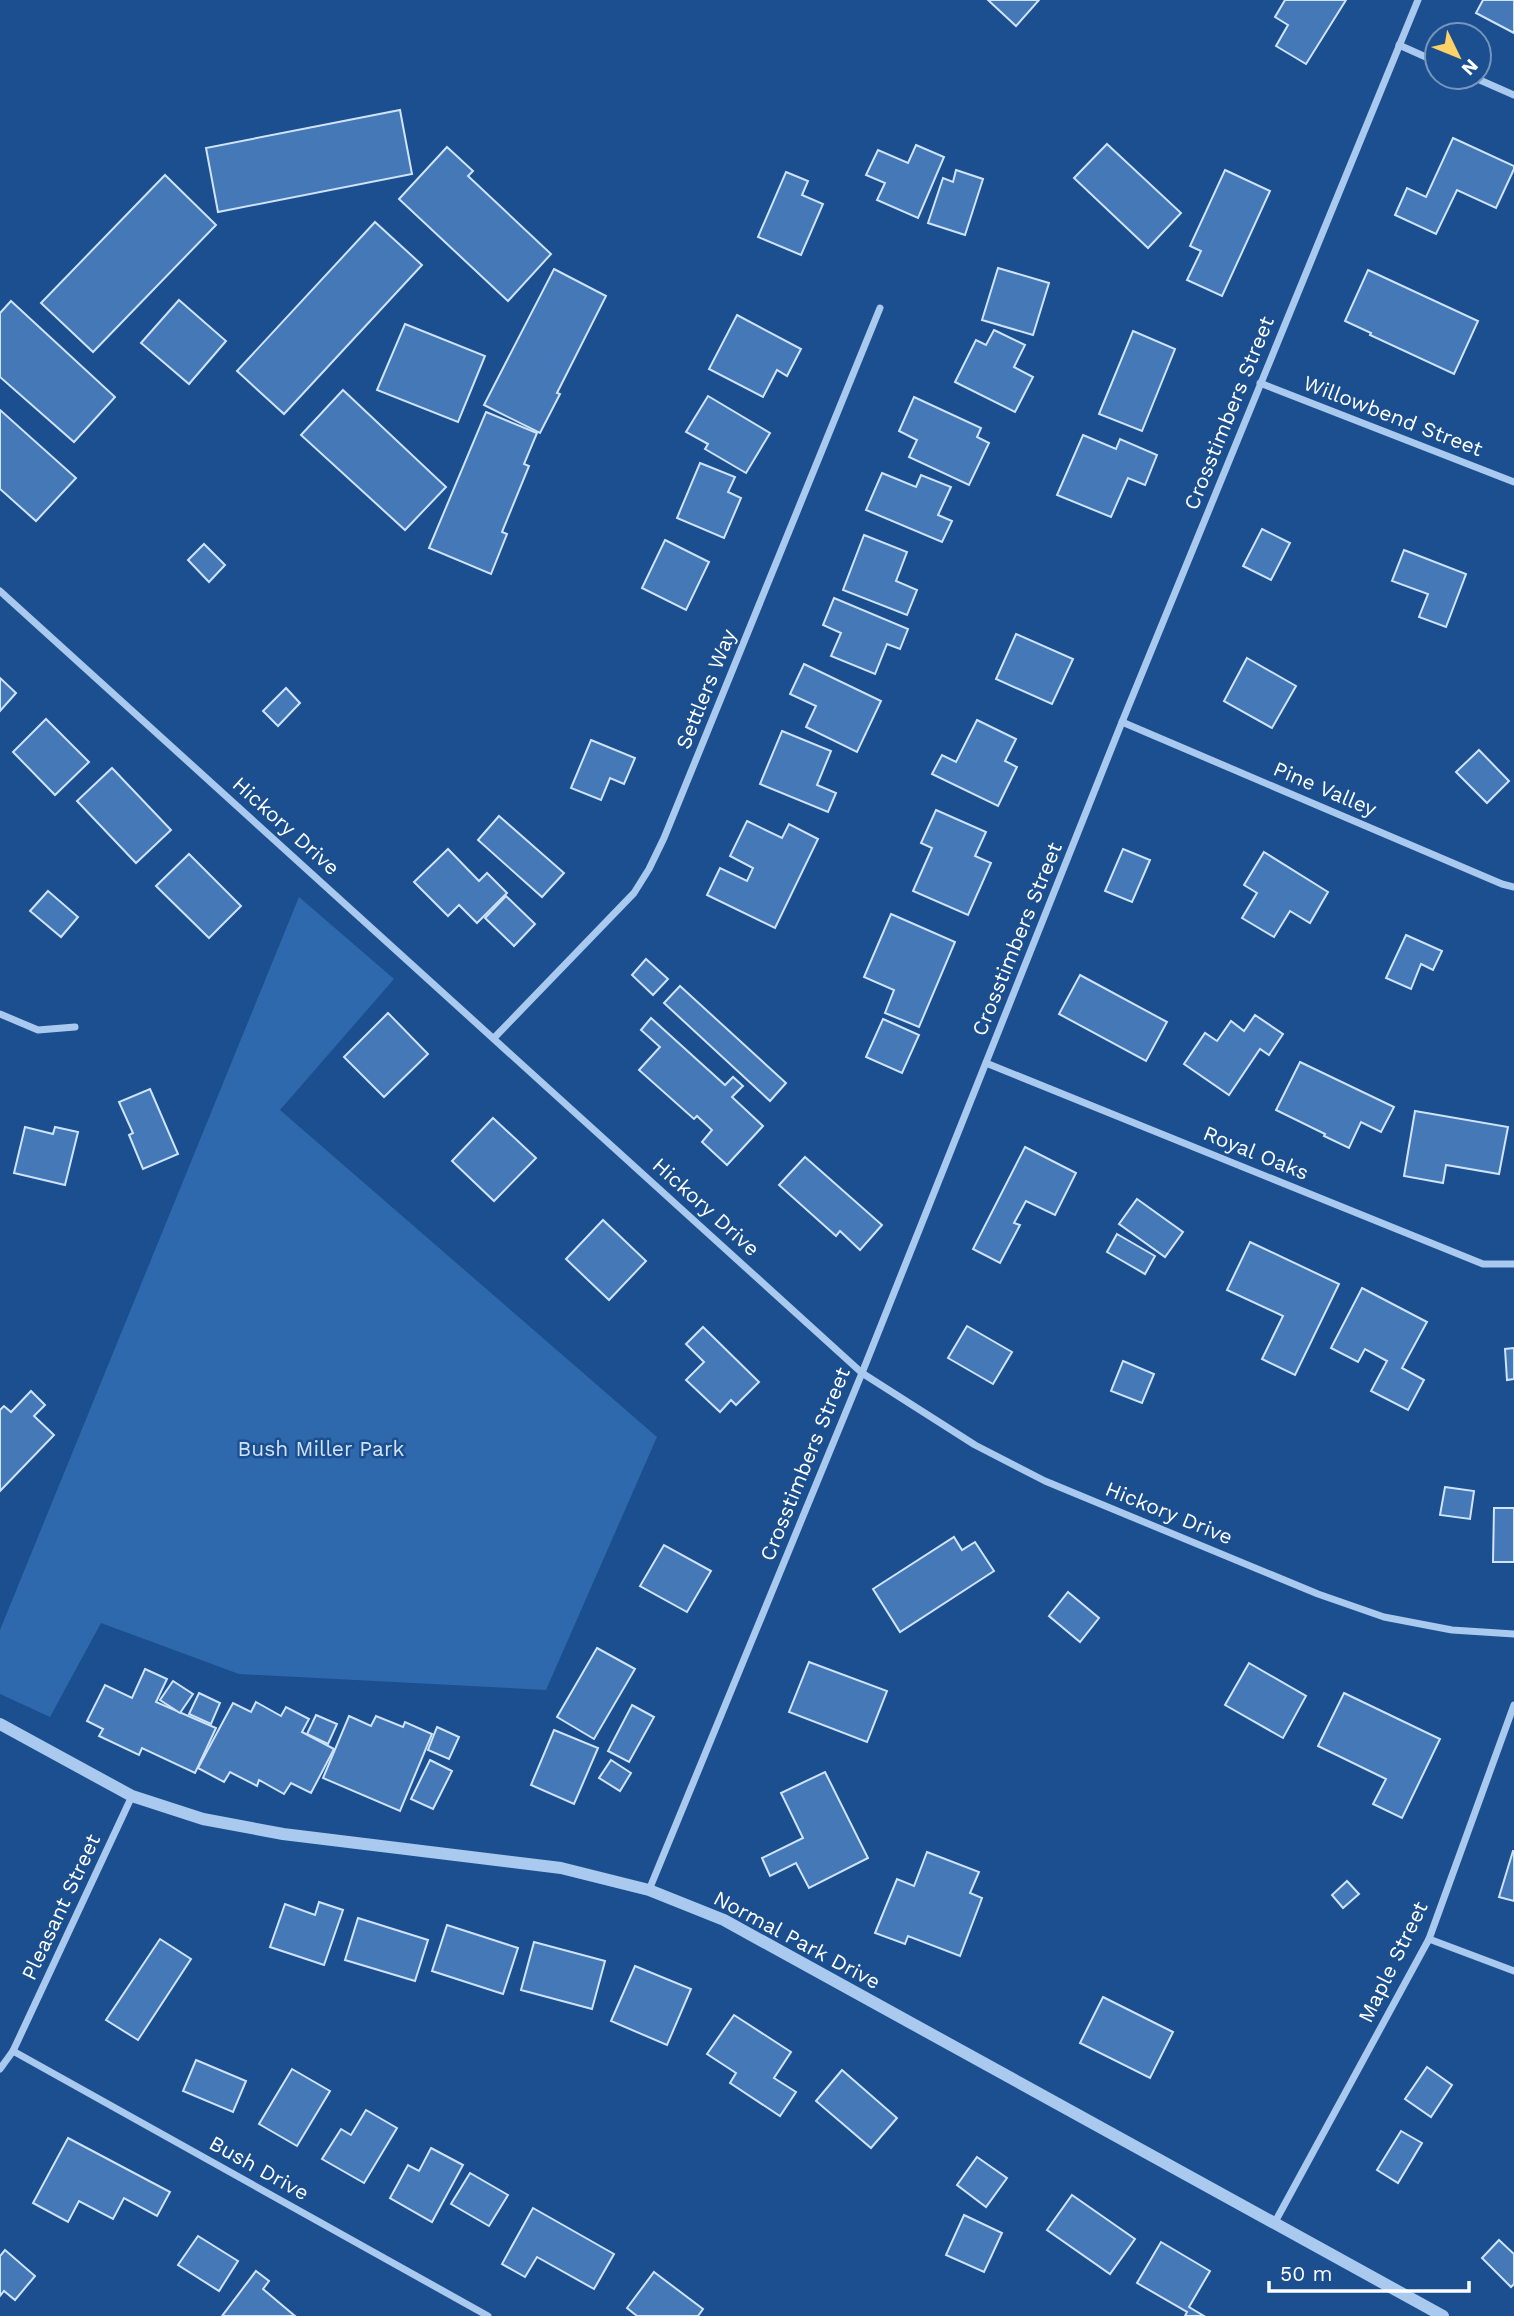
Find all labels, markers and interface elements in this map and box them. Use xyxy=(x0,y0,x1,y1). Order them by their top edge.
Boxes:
north arrow xyxy=(1423,21,1493,91)
text: N xyxy=(1457,54,1483,80)
street label: Crosstimbers Street xyxy=(1178,312,1279,513)
street label: Willowbend Street xyxy=(1300,370,1487,461)
street label: Settlers Way xyxy=(670,625,741,753)
street label: Pine Valley xyxy=(1270,756,1381,822)
street label: Hickory Drive xyxy=(228,771,345,880)
street label: Crosstimbers Street xyxy=(966,838,1067,1039)
street label: Royal Oaks xyxy=(1200,1120,1313,1185)
street label: Hickory Drive xyxy=(648,1152,765,1261)
street label: Crosstimbers Street xyxy=(754,1363,855,1564)
park label: Bush Miller Park xyxy=(238,1436,404,1461)
street label: Hickory Drive xyxy=(1102,1476,1237,1549)
street label: Pleasant Street xyxy=(16,1830,105,1984)
street label: Normal Park Drive xyxy=(710,1885,885,1994)
street label: Maple Street xyxy=(1352,1897,1433,2026)
street label: Bush Drive xyxy=(205,2130,313,2205)
scale bar xyxy=(1269,2250,1468,2294)
text: 50 m xyxy=(1280,2261,1332,2286)

